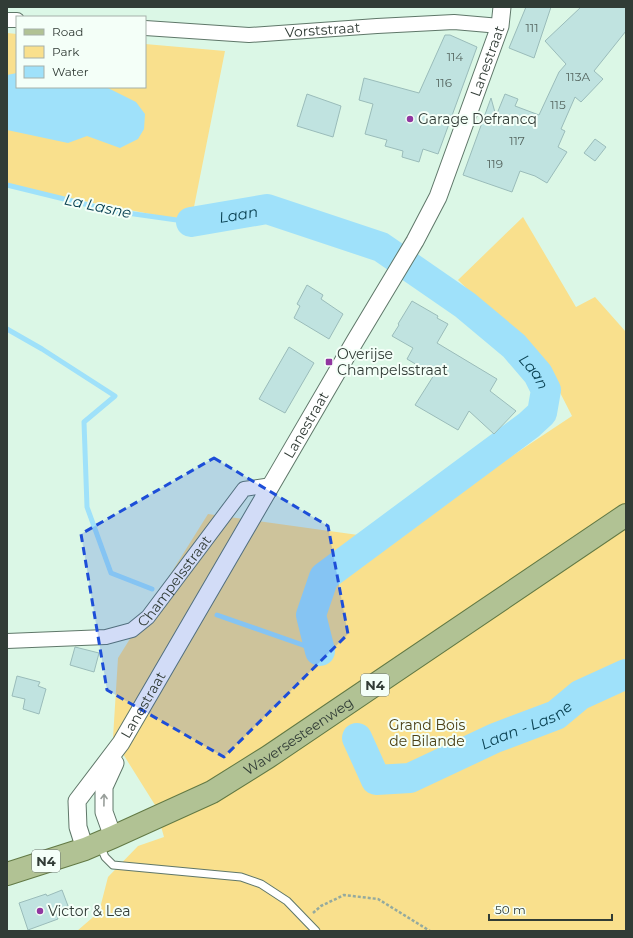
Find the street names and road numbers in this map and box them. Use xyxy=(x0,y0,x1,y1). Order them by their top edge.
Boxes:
street label: Vorststraat xyxy=(284,18,361,41)
street label: Lanestraat xyxy=(466,23,509,99)
street label: Lanestraat xyxy=(280,388,333,461)
street label: Champelsstraat xyxy=(134,531,215,631)
street label: Lanestraat xyxy=(117,668,170,742)
road number: N4 xyxy=(361,674,389,696)
street label: Waversesteenweg xyxy=(240,693,357,779)
road number: N4 xyxy=(32,850,60,872)

